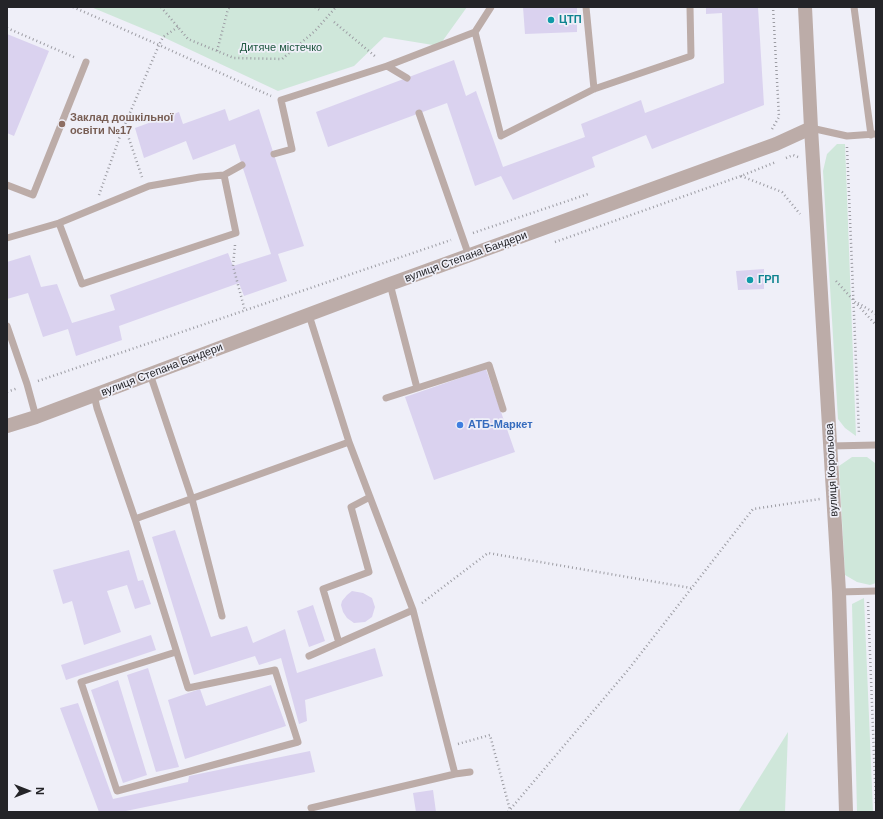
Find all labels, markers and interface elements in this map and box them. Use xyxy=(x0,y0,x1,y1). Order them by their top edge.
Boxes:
place label: ЦТП xyxy=(559,13,582,27)
marker: ЦТП xyxy=(546,15,556,25)
park label: Дитяче містечко xyxy=(240,41,322,55)
place label: Заклад дошкільної освіти №17 xyxy=(70,111,173,137)
marker: Заклад дошкільної освіти №17 xyxy=(57,119,67,129)
street label: вулиця Степана Бандери xyxy=(403,229,529,285)
place label: ГРП xyxy=(758,273,779,287)
marker: ГРП xyxy=(745,275,755,285)
street label: вулиця Степана Бандери xyxy=(99,341,225,399)
place label: АТБ-Маркет xyxy=(468,418,533,432)
marker: АТБ-Маркет xyxy=(455,420,465,430)
street label: вулиця Корольова xyxy=(823,423,841,517)
north arrow xyxy=(8,771,48,811)
text: N xyxy=(34,787,46,795)

